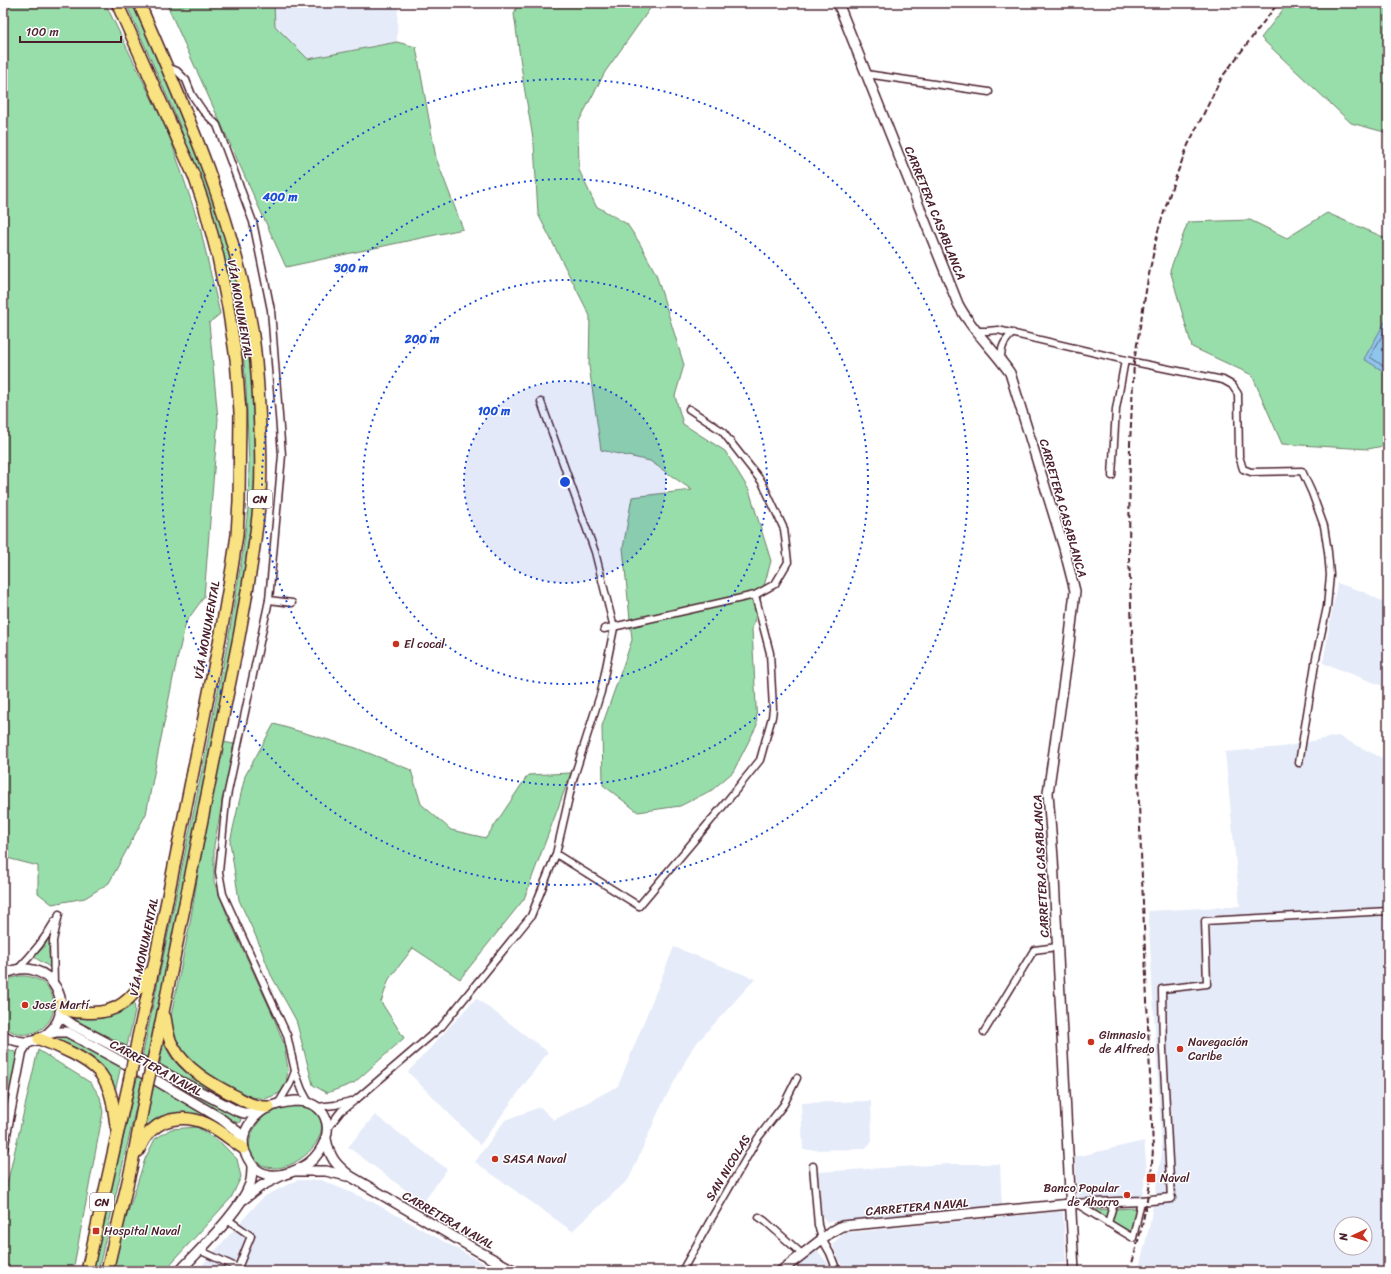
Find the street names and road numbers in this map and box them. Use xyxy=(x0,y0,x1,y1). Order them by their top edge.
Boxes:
street label: CARRETERA CASABLANCA xyxy=(898,143,972,284)
street label: VÍA MONUMENTAL xyxy=(221,258,260,360)
street label: CARRETERA CASABLANCA xyxy=(1033,436,1093,580)
road number: CN xyxy=(248,490,272,508)
street label: VÍA MONUMENTAL xyxy=(188,579,227,681)
street label: CARRETERA CASABLANCA xyxy=(1026,794,1056,938)
street label: VÍA MONUMENTAL xyxy=(123,896,165,998)
street label: CARRETERA NAVAL xyxy=(106,1033,207,1103)
street label: SAN NICOLAS xyxy=(699,1130,757,1205)
street label: CARRETERA NAVAL xyxy=(398,1185,498,1255)
street label: CARRETERA NAVAL xyxy=(865,1192,970,1222)
road number: CN xyxy=(90,1193,114,1211)

